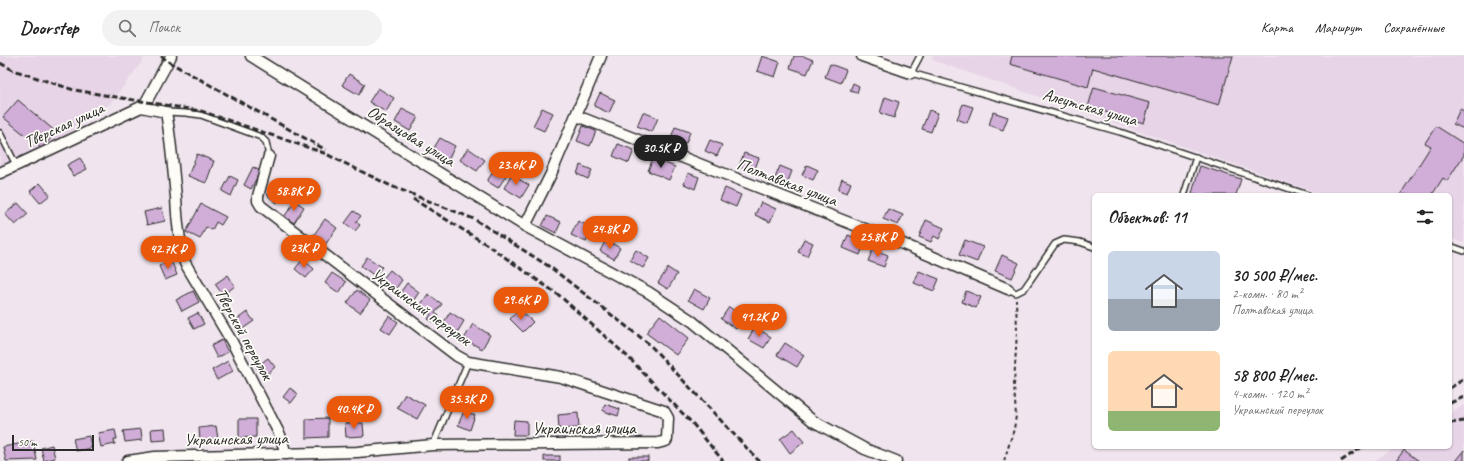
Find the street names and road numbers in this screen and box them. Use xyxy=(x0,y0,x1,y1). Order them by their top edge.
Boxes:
street label: Алеутская улица xyxy=(1040,83,1141,131)
street label: Тверская улица xyxy=(21,97,109,153)
street label: Образцовая улица xyxy=(363,101,460,172)
street label: Полтавская улица xyxy=(734,153,842,211)
street label: Украинский переулок xyxy=(367,264,477,351)
street label: Тверской переулок xyxy=(210,285,279,385)
street label: Украинская улица xyxy=(532,418,637,439)
street label: Украинская улица xyxy=(184,428,290,450)

